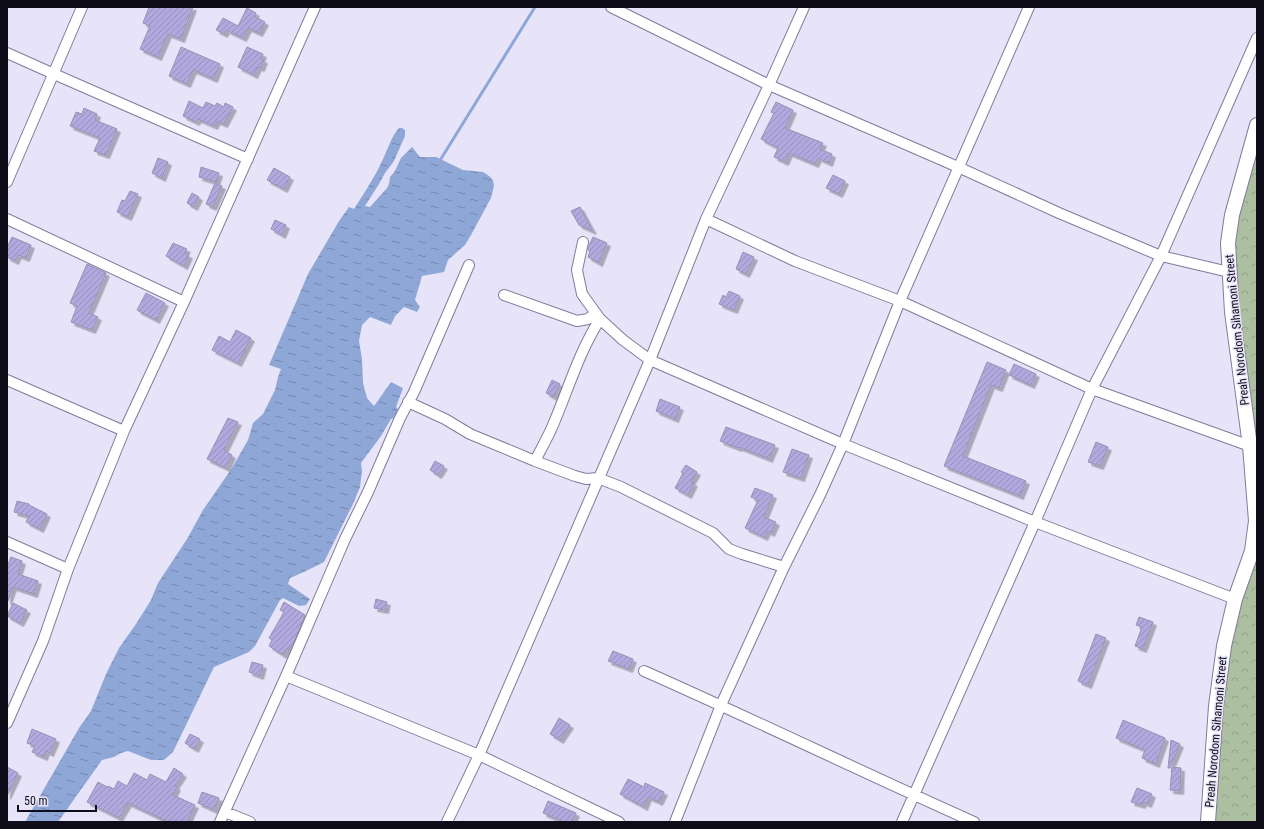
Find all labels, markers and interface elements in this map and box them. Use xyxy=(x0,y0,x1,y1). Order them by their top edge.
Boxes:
street label: Preah Norodom Sihamoni Street xyxy=(1222,253,1252,406)
street label: Preah Norodom Sihamoni Street xyxy=(1202,655,1230,808)
scale bar xyxy=(18,787,96,813)
text: 50 m xyxy=(24,794,48,808)

